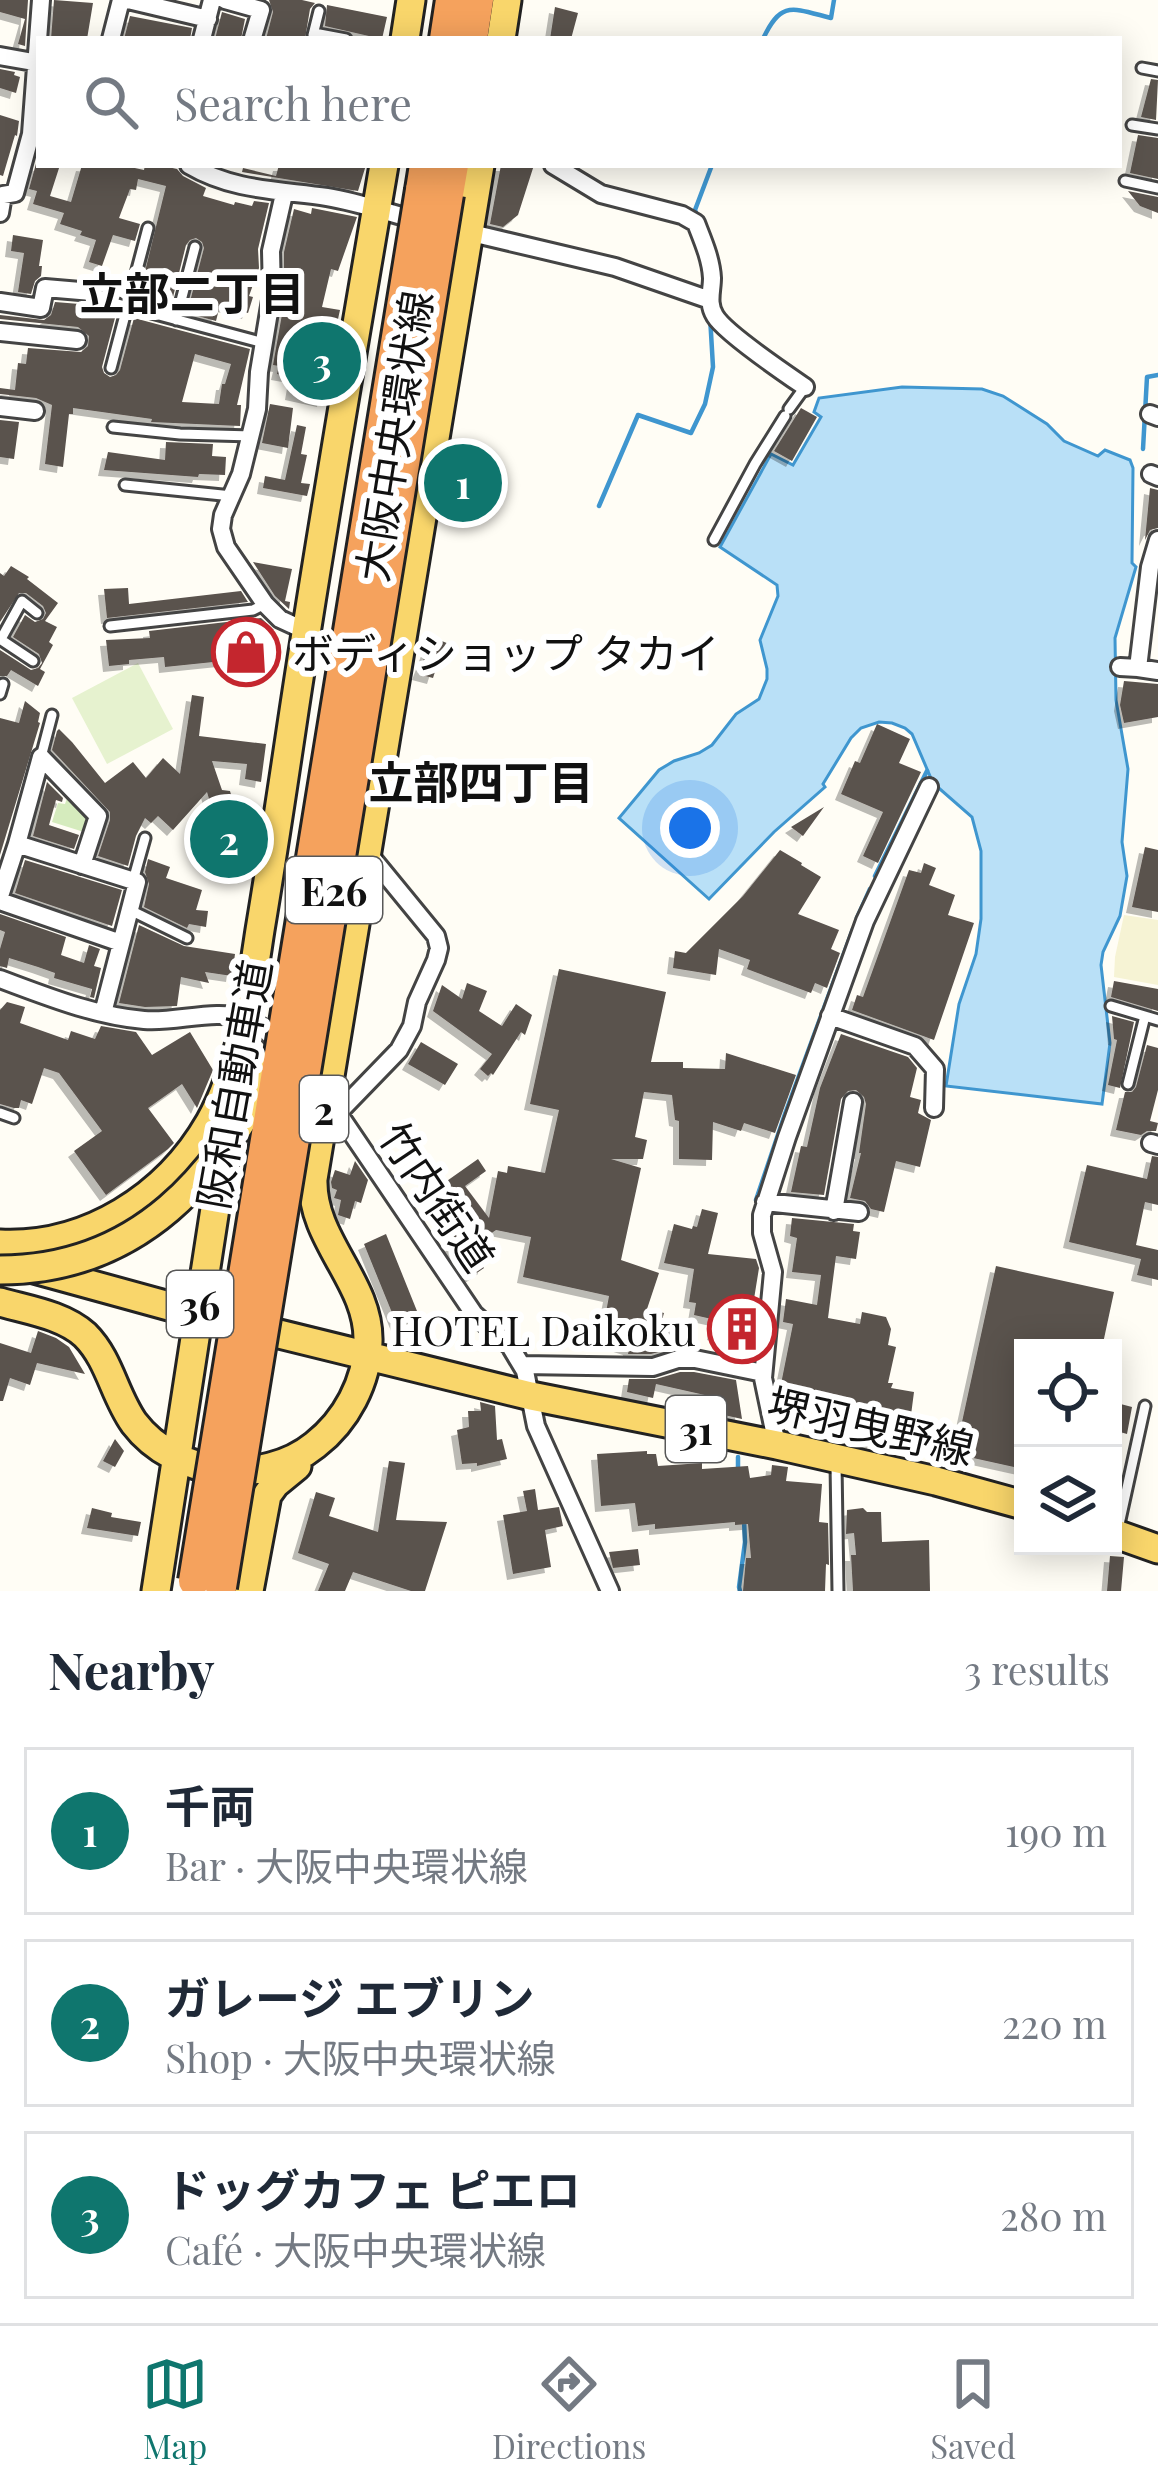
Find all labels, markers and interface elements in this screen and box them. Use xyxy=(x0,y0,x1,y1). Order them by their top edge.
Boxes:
search box xyxy=(36,36,1122,168)
icon: search xyxy=(78,69,144,135)
text: Search here xyxy=(174,72,412,132)
district label: 立部二丁目 xyxy=(79,261,305,321)
street label: 大阪中央環状線 xyxy=(342,286,444,586)
pin: 3 xyxy=(283,316,361,406)
pin: 1 xyxy=(424,438,502,528)
shop icon: ボディショップ タカイ xyxy=(211,617,281,687)
place label: ボディショップ タカイ xyxy=(292,624,720,680)
district label: 立部四丁目 xyxy=(368,750,594,810)
pin: 2 xyxy=(190,794,268,884)
your location xyxy=(660,798,720,858)
road number: E26 xyxy=(286,857,382,923)
street label: 阪和自動車道 xyxy=(184,955,282,1213)
road number: 2 xyxy=(300,1076,348,1142)
street label: 竹内街道 xyxy=(368,1111,508,1281)
road number: 36 xyxy=(167,1271,233,1337)
building icon: HOTEL Daikoku xyxy=(707,1294,777,1364)
place label: HOTEL Daikoku xyxy=(391,1301,696,1357)
map controls xyxy=(1014,1339,1122,1555)
button: locate xyxy=(1014,1339,1122,1447)
street label: 堺羽曳野線 xyxy=(762,1374,980,1476)
road number: 31 xyxy=(666,1396,726,1462)
button: layers xyxy=(1014,1447,1122,1555)
text: Nearby xyxy=(48,1635,214,1703)
text: 3 results xyxy=(964,1643,1110,1695)
text: 千両 xyxy=(165,1774,255,1834)
text: 1 xyxy=(83,1805,97,1857)
text: 190 m xyxy=(1005,1805,1107,1857)
text: Bar · 大阪中央環状線 xyxy=(165,1839,528,1891)
text: ガレージ エブリン xyxy=(165,1966,535,2026)
text: 2 xyxy=(80,1997,100,2049)
text: 220 m xyxy=(1002,1997,1107,2049)
text: Shop · 大阪中央環状線 xyxy=(165,2031,556,2083)
text: ドッグカフェ ピエロ xyxy=(165,2158,581,2218)
text: 3 xyxy=(80,2189,100,2241)
text: 280 m xyxy=(1000,2189,1107,2241)
text: Café · 大阪中央環状線 xyxy=(165,2223,546,2275)
tab: Map xyxy=(142,2351,208,2467)
tab: Directions xyxy=(492,2351,646,2467)
tab: Saved xyxy=(930,2351,1016,2467)

